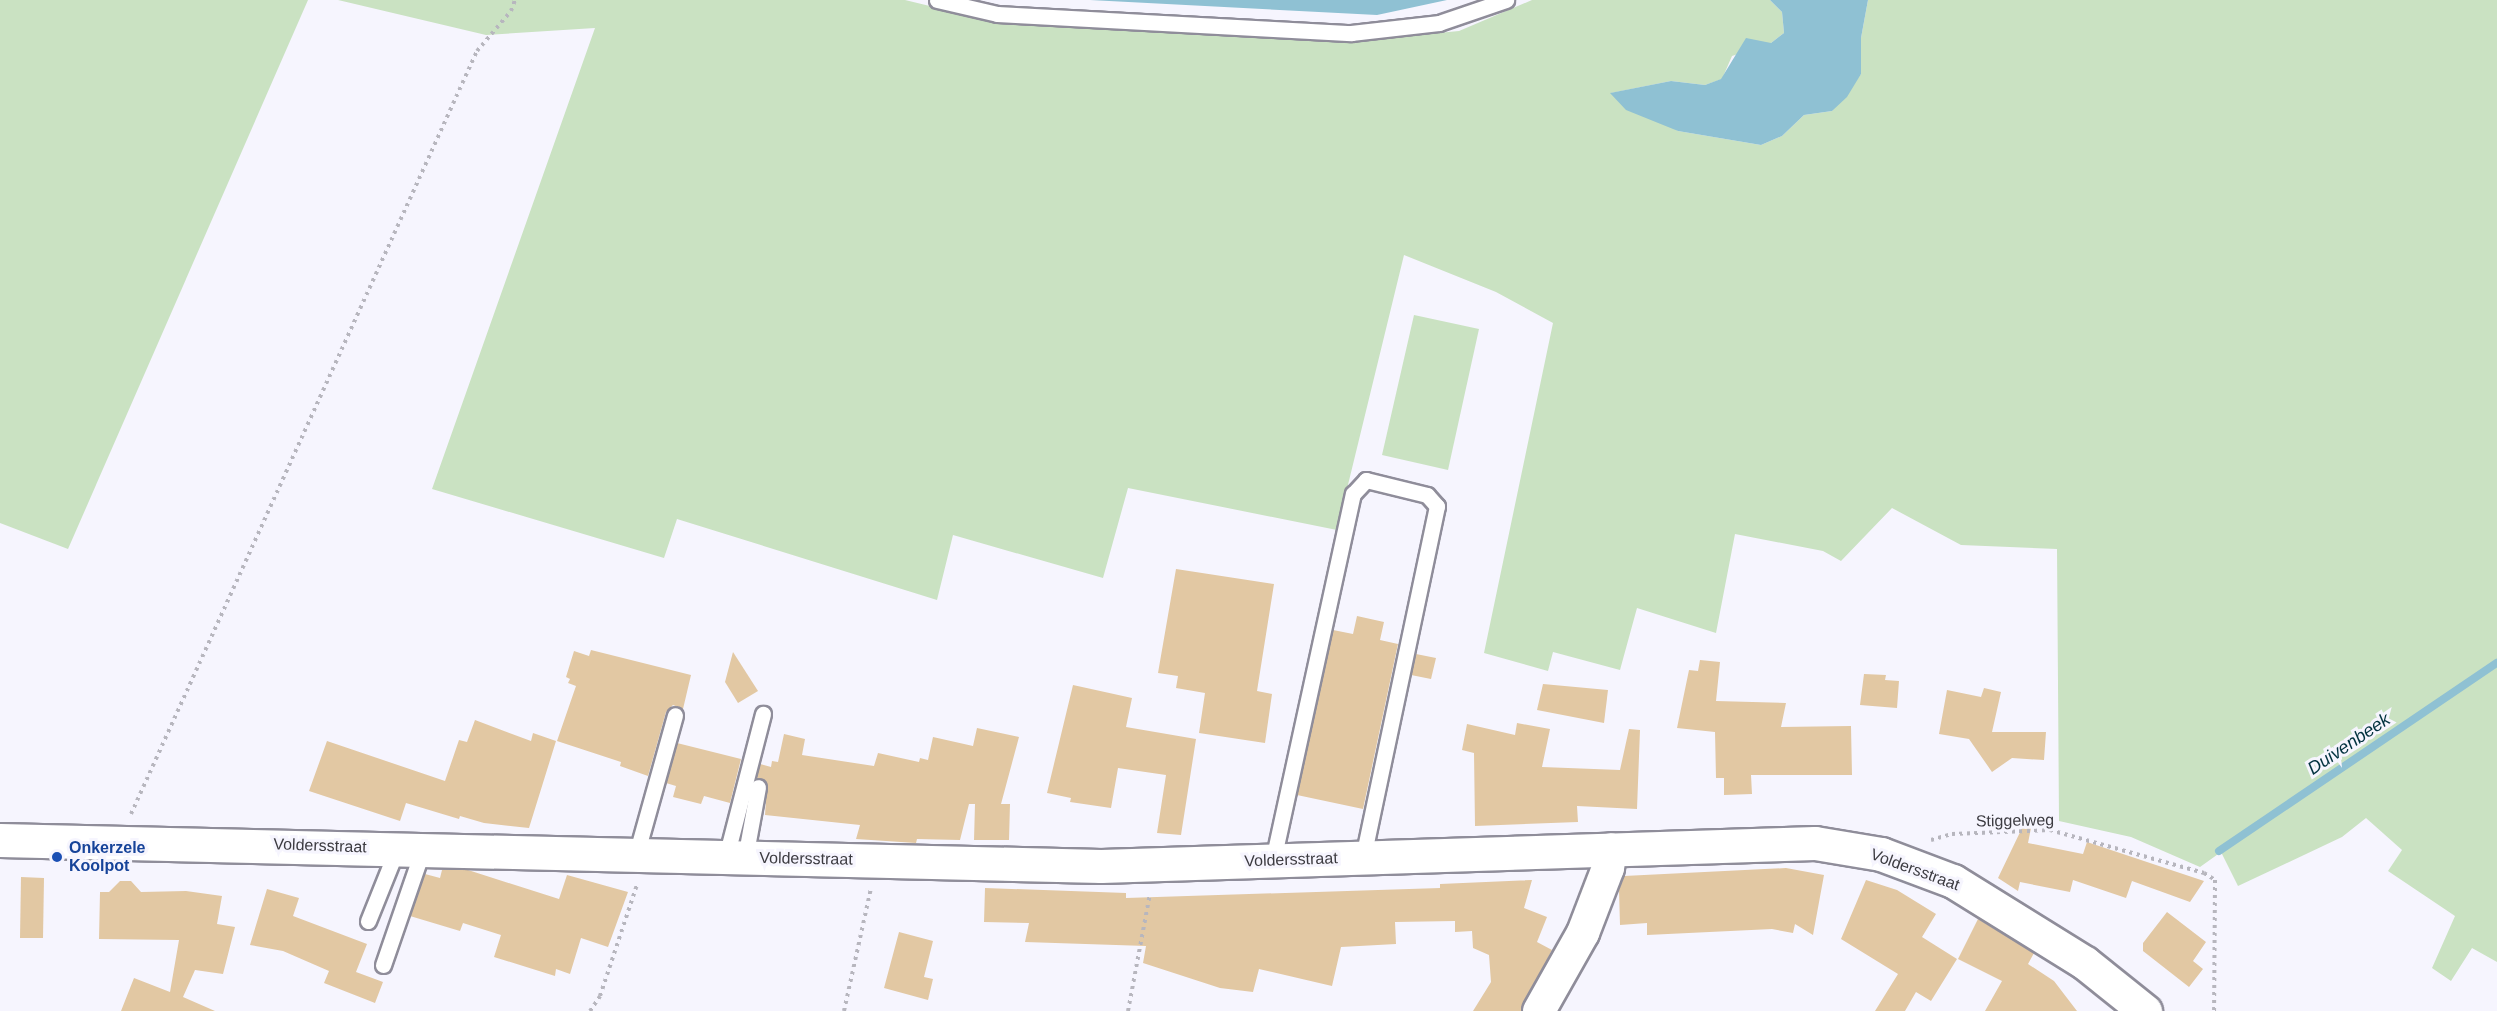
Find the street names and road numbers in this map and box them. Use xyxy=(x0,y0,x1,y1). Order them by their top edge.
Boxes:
street label: Stiggelweg xyxy=(1976,811,2054,831)
street label: Voldersstraat xyxy=(273,835,367,857)
street label: Voldersstraat xyxy=(1868,845,1962,895)
street label: Voldersstraat xyxy=(759,849,853,869)
street label: Voldersstraat xyxy=(1244,849,1338,871)

